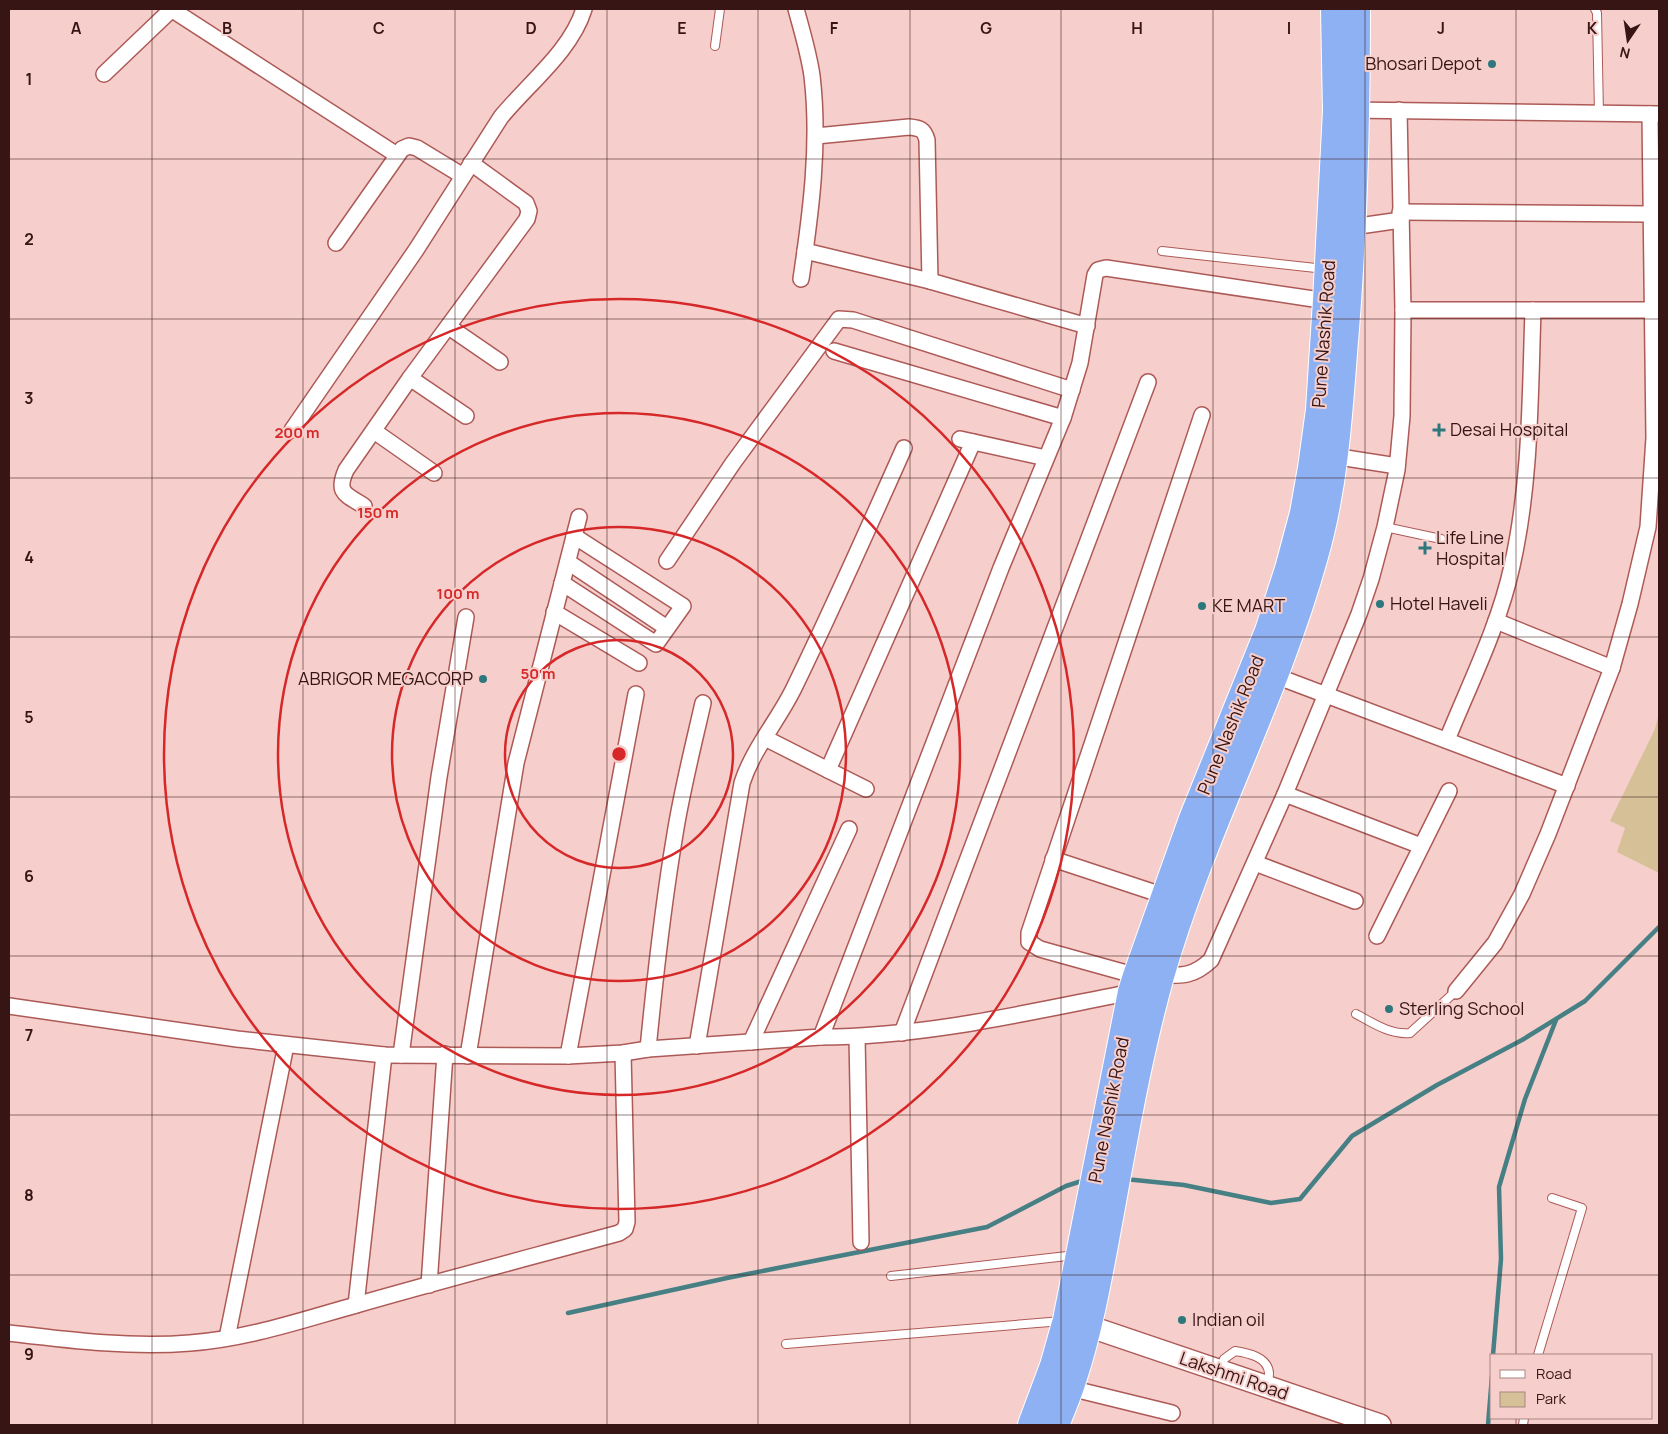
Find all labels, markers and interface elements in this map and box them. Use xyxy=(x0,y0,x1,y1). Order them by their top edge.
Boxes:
north arrow xyxy=(1603,15,1653,65)
text: A xyxy=(71,17,82,39)
text: B xyxy=(222,17,232,39)
text: C xyxy=(373,17,385,39)
text: D xyxy=(525,17,537,39)
text: E xyxy=(677,17,687,39)
text: F xyxy=(830,17,839,39)
text: G xyxy=(980,17,992,39)
text: H xyxy=(1131,17,1143,39)
text: I xyxy=(1287,17,1291,39)
text: J xyxy=(1437,17,1445,39)
text: K xyxy=(1587,17,1598,39)
text: N xyxy=(1618,43,1632,64)
place label: Bhosari Depot xyxy=(1365,51,1482,75)
marker: Bhosari Depot xyxy=(1486,58,1498,70)
text: 1 xyxy=(25,68,33,90)
text: 2 xyxy=(24,228,34,250)
street label: Pune Nashik Road xyxy=(1306,259,1340,409)
text: 3 xyxy=(24,387,34,409)
place label: Desai Hospital xyxy=(1450,417,1568,441)
text: 200 m xyxy=(274,422,320,443)
marker: Desai Hospital xyxy=(1432,423,1446,437)
text: 150 m xyxy=(357,502,399,523)
place label: Life Line Hospital xyxy=(1436,525,1505,570)
marker: Life Line Hospital xyxy=(1418,541,1432,555)
text: 4 xyxy=(24,546,34,568)
text: 100 m xyxy=(437,583,479,604)
place label: Hotel Haveli xyxy=(1390,591,1488,615)
place label: KE MART xyxy=(1212,593,1285,617)
marker: Hotel Haveli xyxy=(1374,598,1386,610)
marker: KE MART xyxy=(1196,600,1208,612)
street label: Pune Nashik Road xyxy=(1191,651,1269,798)
text: 50 m xyxy=(520,663,556,684)
place label: ABRIGOR MEGACORP xyxy=(298,666,473,690)
marker: ABRIGOR MEGACORP xyxy=(477,673,489,685)
text: 5 xyxy=(24,706,34,728)
centre of rings xyxy=(610,745,628,763)
text: 6 xyxy=(24,865,34,887)
place label: Sterling School xyxy=(1399,996,1525,1020)
marker: Sterling School xyxy=(1383,1003,1395,1015)
text: 7 xyxy=(25,1024,33,1046)
street label: Pune Nashik Road xyxy=(1082,1035,1134,1185)
text: 8 xyxy=(24,1184,34,1206)
place label: Indian oil xyxy=(1192,1307,1265,1331)
marker: Indian oil xyxy=(1176,1314,1188,1326)
text: 9 xyxy=(24,1343,34,1365)
street label: Lakshmi Road xyxy=(1177,1345,1292,1405)
legend xyxy=(1490,1354,1653,1419)
text: Road xyxy=(1536,1363,1572,1384)
text: Park xyxy=(1536,1388,1566,1409)

